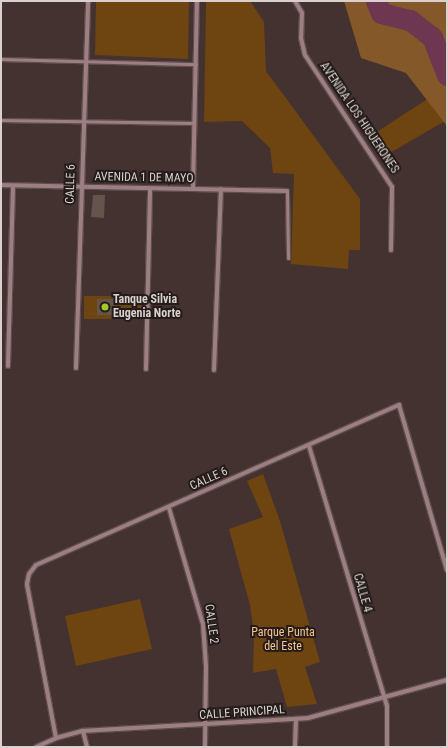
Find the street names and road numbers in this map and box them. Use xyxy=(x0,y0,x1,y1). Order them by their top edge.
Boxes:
street label: AVENIDA LOS HIGUERONES xyxy=(316,60,402,176)
street label: CALLE 6 xyxy=(63,164,79,204)
street label: AVENIDA 1 DE MAYO xyxy=(94,170,194,186)
street label: CALLE 6 xyxy=(188,464,230,494)
street label: CALLE 4 xyxy=(350,572,374,614)
street label: CALLE 2 xyxy=(201,603,221,645)
street label: CALLE PRINCIPAL xyxy=(199,703,285,723)

